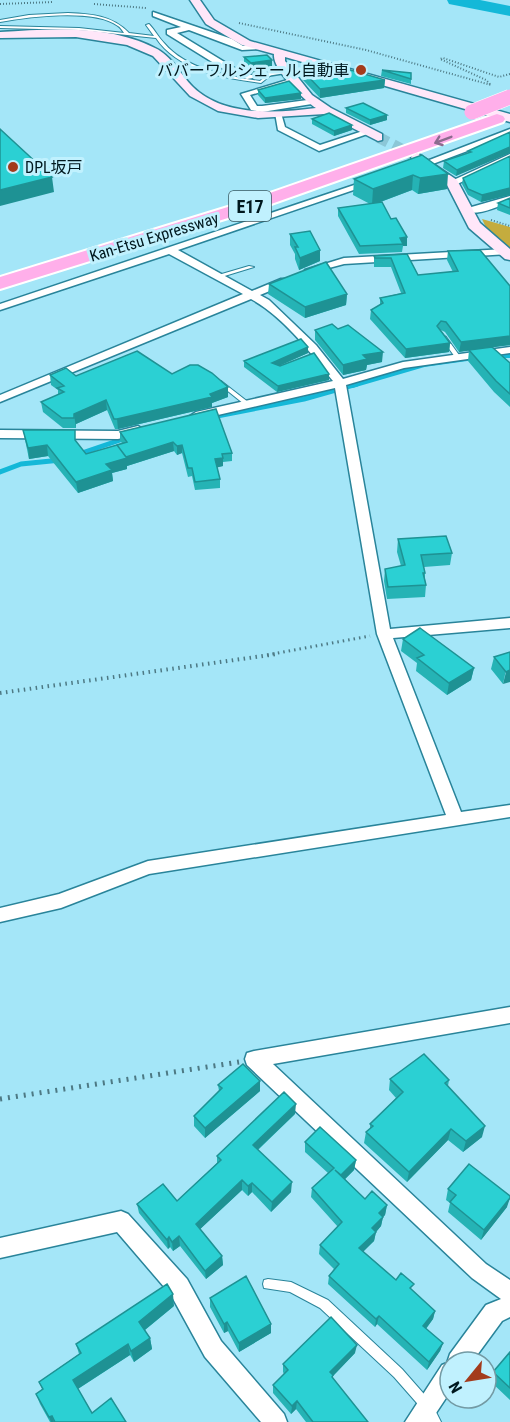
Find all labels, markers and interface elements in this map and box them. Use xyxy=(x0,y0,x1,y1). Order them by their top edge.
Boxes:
place label: ババーワルシェール自動車 xyxy=(157,61,349,80)
marker: ババーワルシェール自動車 xyxy=(354,63,368,77)
one-way arrow xyxy=(434,135,453,146)
place label: DPL坂戸 xyxy=(25,158,83,177)
marker: DPL坂戸 xyxy=(6,160,20,174)
road number: E17 xyxy=(229,191,271,221)
street label: Kan-Etsu Expressway xyxy=(87,208,221,266)
north arrow xyxy=(438,1350,498,1410)
text: N xyxy=(445,1378,466,1396)

